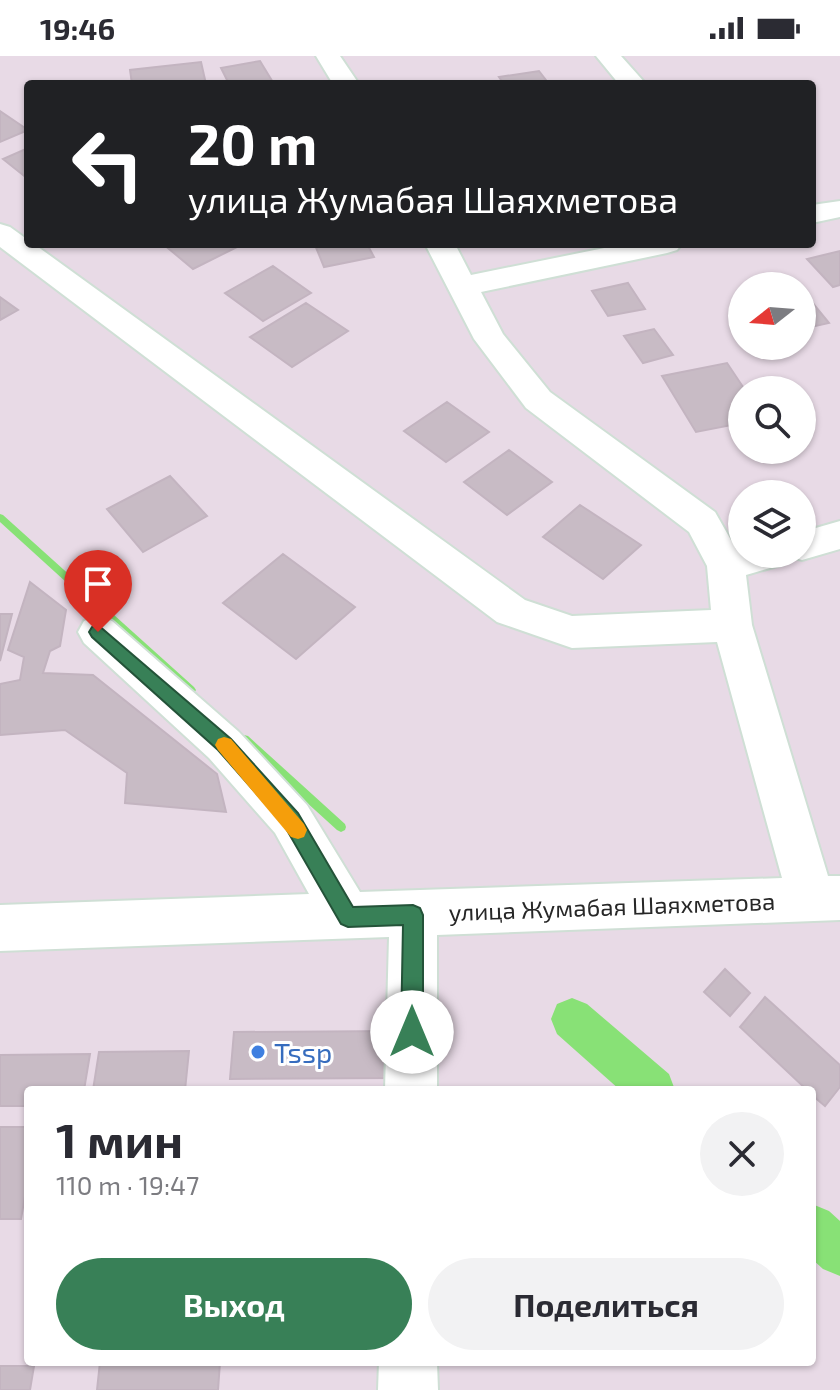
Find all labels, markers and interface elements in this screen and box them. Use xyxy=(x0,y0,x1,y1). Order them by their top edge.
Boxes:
text: 19:46 xyxy=(40,10,115,46)
text: 20 m xyxy=(188,109,317,176)
icon: left xyxy=(56,112,160,216)
text: улица Жумабая Шаяхметова xyxy=(188,177,678,220)
north arrow xyxy=(728,272,816,360)
map controls xyxy=(728,272,816,568)
button: search xyxy=(728,376,816,464)
button: layers xyxy=(728,480,816,568)
pin xyxy=(64,550,132,632)
icon: arrive xyxy=(76,562,120,606)
street label: улица Жумабая Шаяхметова xyxy=(448,886,776,927)
position arrow xyxy=(370,990,454,1074)
place label: Tssp xyxy=(274,1035,332,1069)
marker: Tssp xyxy=(249,1043,267,1061)
text: 1 мин xyxy=(56,1110,183,1168)
button: close xyxy=(700,1112,784,1196)
text: 110 m · 19:47 xyxy=(56,1169,199,1200)
button: Выход xyxy=(56,1258,412,1350)
button: Поделиться xyxy=(428,1258,784,1350)

